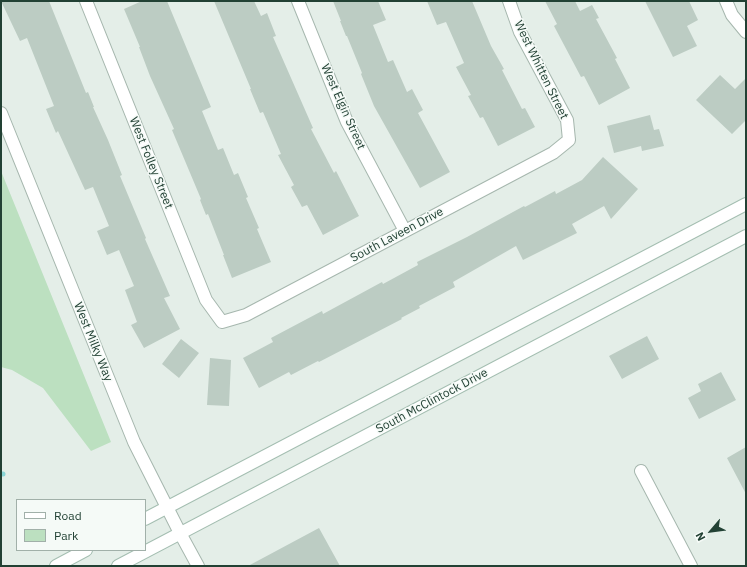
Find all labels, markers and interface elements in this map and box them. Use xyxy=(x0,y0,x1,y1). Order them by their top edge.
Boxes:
street label: West Whitten Street xyxy=(511,18,571,122)
street label: West Elgin Street xyxy=(318,62,368,152)
street label: West Folley Street xyxy=(126,115,176,211)
street label: South Laveen Drive xyxy=(348,204,446,266)
street label: West Milky Way xyxy=(71,300,115,384)
street label: South McClintock Drive xyxy=(374,365,490,437)
legend xyxy=(16,499,146,551)
text: Road xyxy=(54,508,82,523)
north arrow xyxy=(691,511,731,551)
text: Park xyxy=(54,528,78,543)
text: N xyxy=(692,530,708,543)

